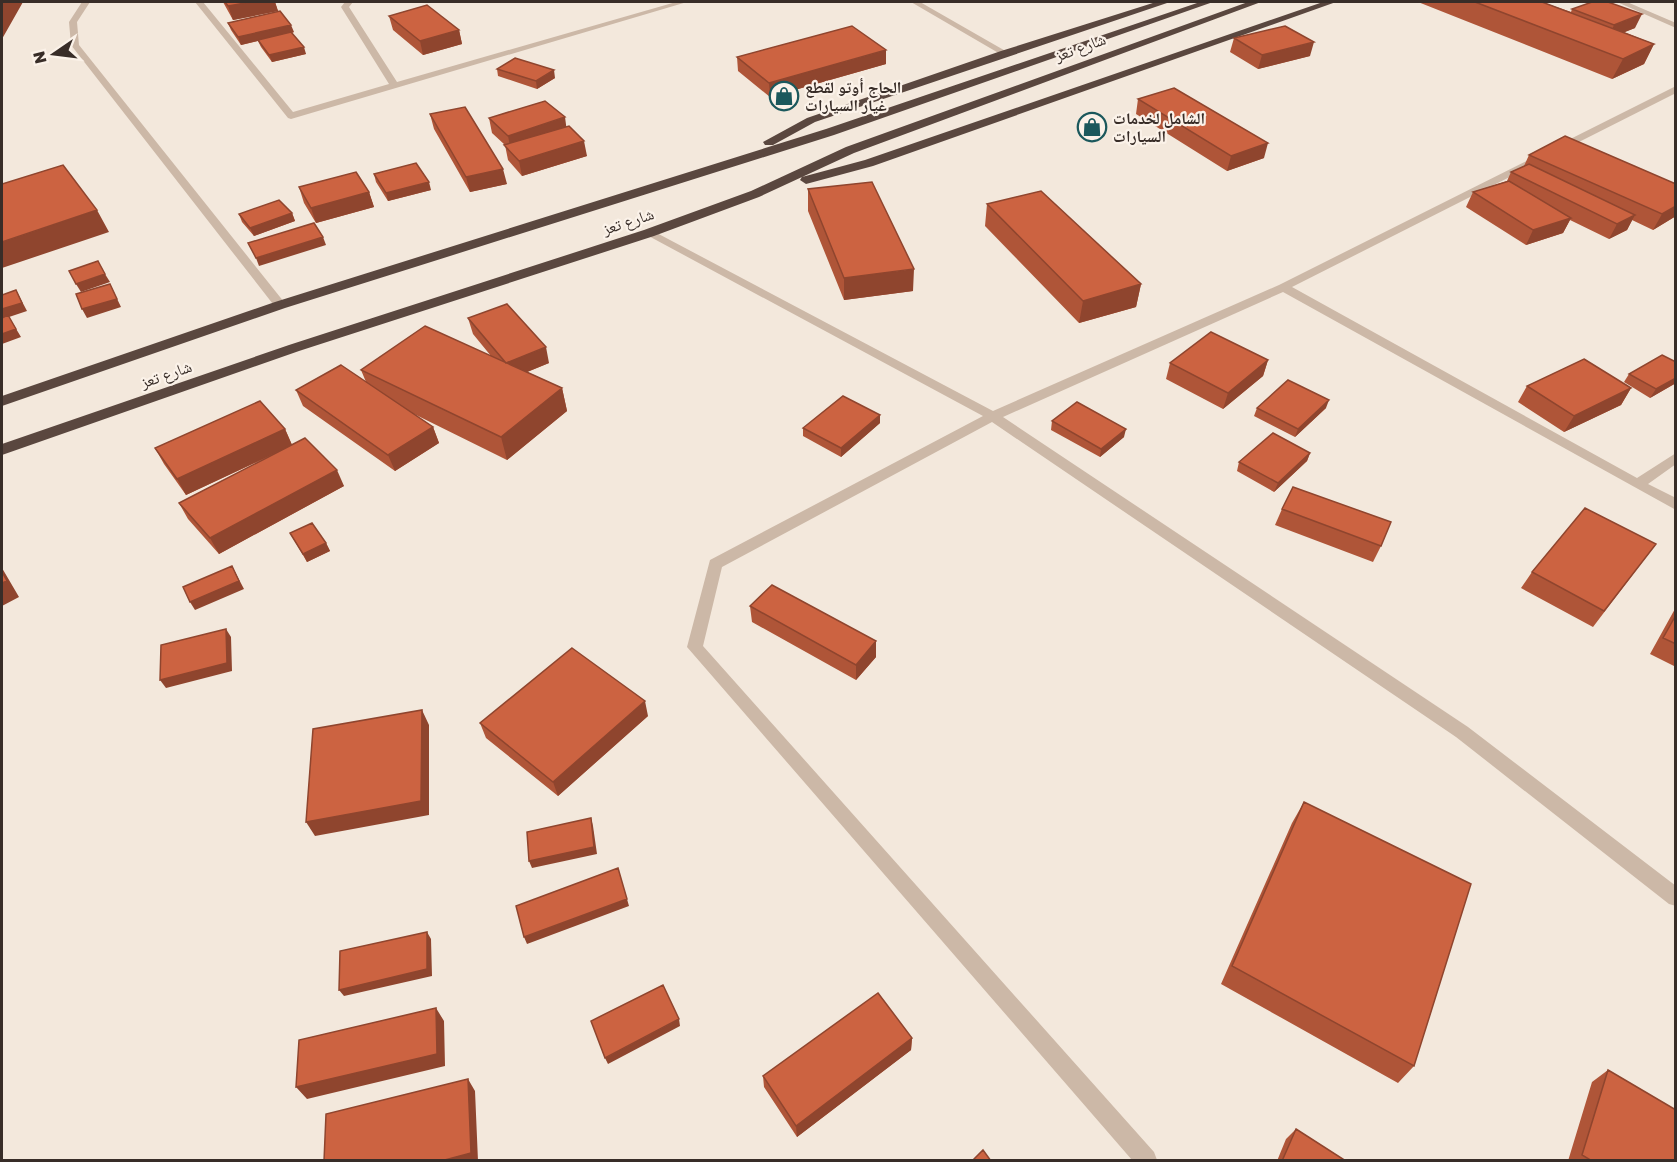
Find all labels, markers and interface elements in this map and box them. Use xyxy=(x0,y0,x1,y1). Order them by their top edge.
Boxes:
north arrow xyxy=(24,24,84,84)
street label: شارع تعز xyxy=(1051,29,1109,67)
text: N xyxy=(28,49,51,66)
place label: الحاج أوتو لقطع غيار السيارات xyxy=(805,77,901,115)
shop icon: الحاج أوتو لقطع غيار السيارات xyxy=(768,80,800,112)
place label: الشامل لخدمات السيارات xyxy=(1113,108,1205,146)
shop icon: الشامل لخدمات السيارات xyxy=(1076,111,1108,143)
street label: شارع تعز xyxy=(599,203,657,240)
street label: شارع تعز xyxy=(137,356,195,393)

